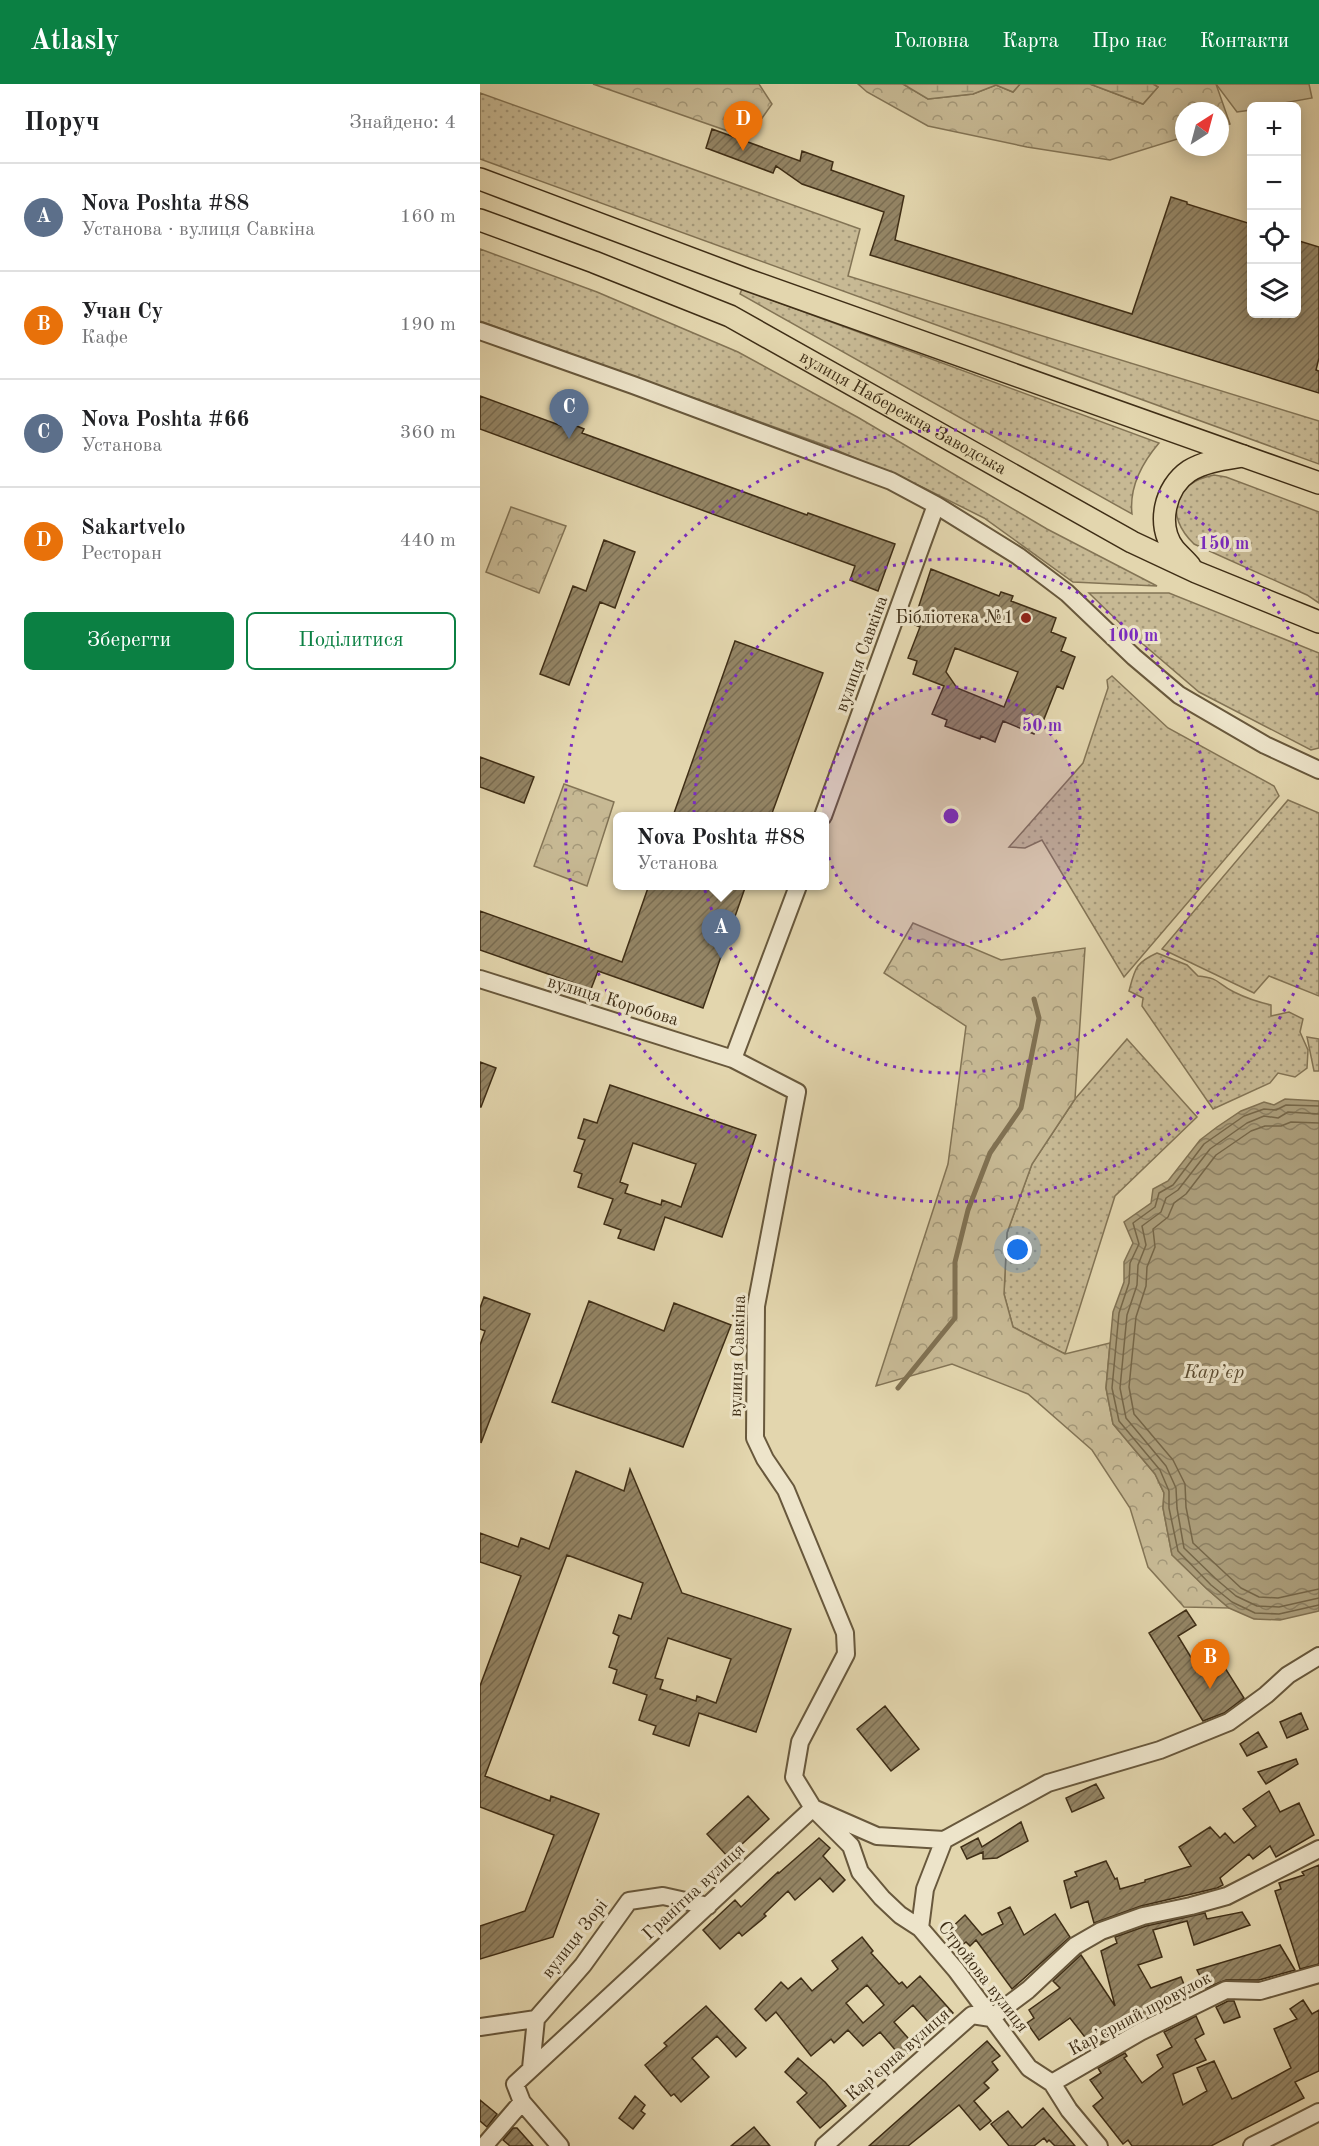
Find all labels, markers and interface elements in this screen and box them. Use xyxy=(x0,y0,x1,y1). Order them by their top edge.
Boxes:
text: Atlasly xyxy=(30,28,120,56)
text: Головна xyxy=(894,31,969,52)
text: Карта xyxy=(1002,31,1059,52)
text: Про нас xyxy=(1092,31,1167,52)
text: Контакти xyxy=(1200,31,1289,52)
pin: D xyxy=(724,101,762,151)
north arrow xyxy=(1175,102,1229,156)
map controls xyxy=(1247,102,1301,318)
button: + xyxy=(1247,102,1301,156)
text: Поруч xyxy=(24,110,100,136)
text: Знайдено: 4 xyxy=(349,113,456,133)
button: − xyxy=(1247,156,1301,210)
text: Nova Poshta #88 xyxy=(81,193,249,215)
text: A xyxy=(36,207,51,227)
text: 160 m xyxy=(400,207,456,227)
button: locate xyxy=(1247,210,1301,264)
text: Установа · вулиця Савкіна xyxy=(81,220,315,240)
button: layers xyxy=(1247,264,1301,318)
text: Учан Су xyxy=(81,301,163,323)
text: B xyxy=(36,315,51,335)
text: 190 m xyxy=(400,315,456,335)
text: Кафе xyxy=(81,328,128,348)
street label: вулиця Набережна Заводська xyxy=(796,348,1009,478)
pin: C xyxy=(550,390,589,439)
text: Nova Poshta #66 xyxy=(81,409,249,431)
text: C xyxy=(37,423,50,443)
text: 360 m xyxy=(400,423,456,443)
text: Установа xyxy=(81,436,162,456)
text: Sakartvelo xyxy=(81,517,186,539)
text: D xyxy=(36,531,51,551)
text: 440 m xyxy=(400,531,456,551)
text: 150 m xyxy=(1199,535,1249,553)
text: Ресторан xyxy=(81,544,162,564)
street label: вулиця Савкіна xyxy=(833,593,891,715)
place label: Бібліотека №1 xyxy=(895,609,1014,627)
marker: Бібліотека №1 xyxy=(1019,611,1033,625)
button: Зберегти xyxy=(24,612,234,670)
button: Поділитися xyxy=(246,612,456,670)
text: 100 m xyxy=(1108,627,1158,645)
text: 50 m xyxy=(1022,717,1062,735)
centre of rings xyxy=(941,806,961,826)
popup xyxy=(613,812,829,890)
text: Nova Poshta #88 xyxy=(637,827,805,849)
text: Установа xyxy=(637,854,718,874)
pin: A xyxy=(702,910,740,959)
street label: вулиця Коробова xyxy=(545,973,681,1029)
your location xyxy=(1003,1235,1032,1264)
street label: вулиця Савкіна xyxy=(727,1294,749,1417)
water label: Кар’єр xyxy=(1183,1363,1244,1383)
pin: B xyxy=(1190,1640,1230,1689)
street label: Гранітна вулиця xyxy=(640,1840,748,1944)
street label: вулиця Зорі xyxy=(539,1896,611,1982)
street label: Стройова вулиця xyxy=(934,1918,1032,2036)
street label: Карʼєрний провулок xyxy=(1066,1969,1214,2059)
street label: Карʼєрна вулиця xyxy=(843,2005,953,2105)

